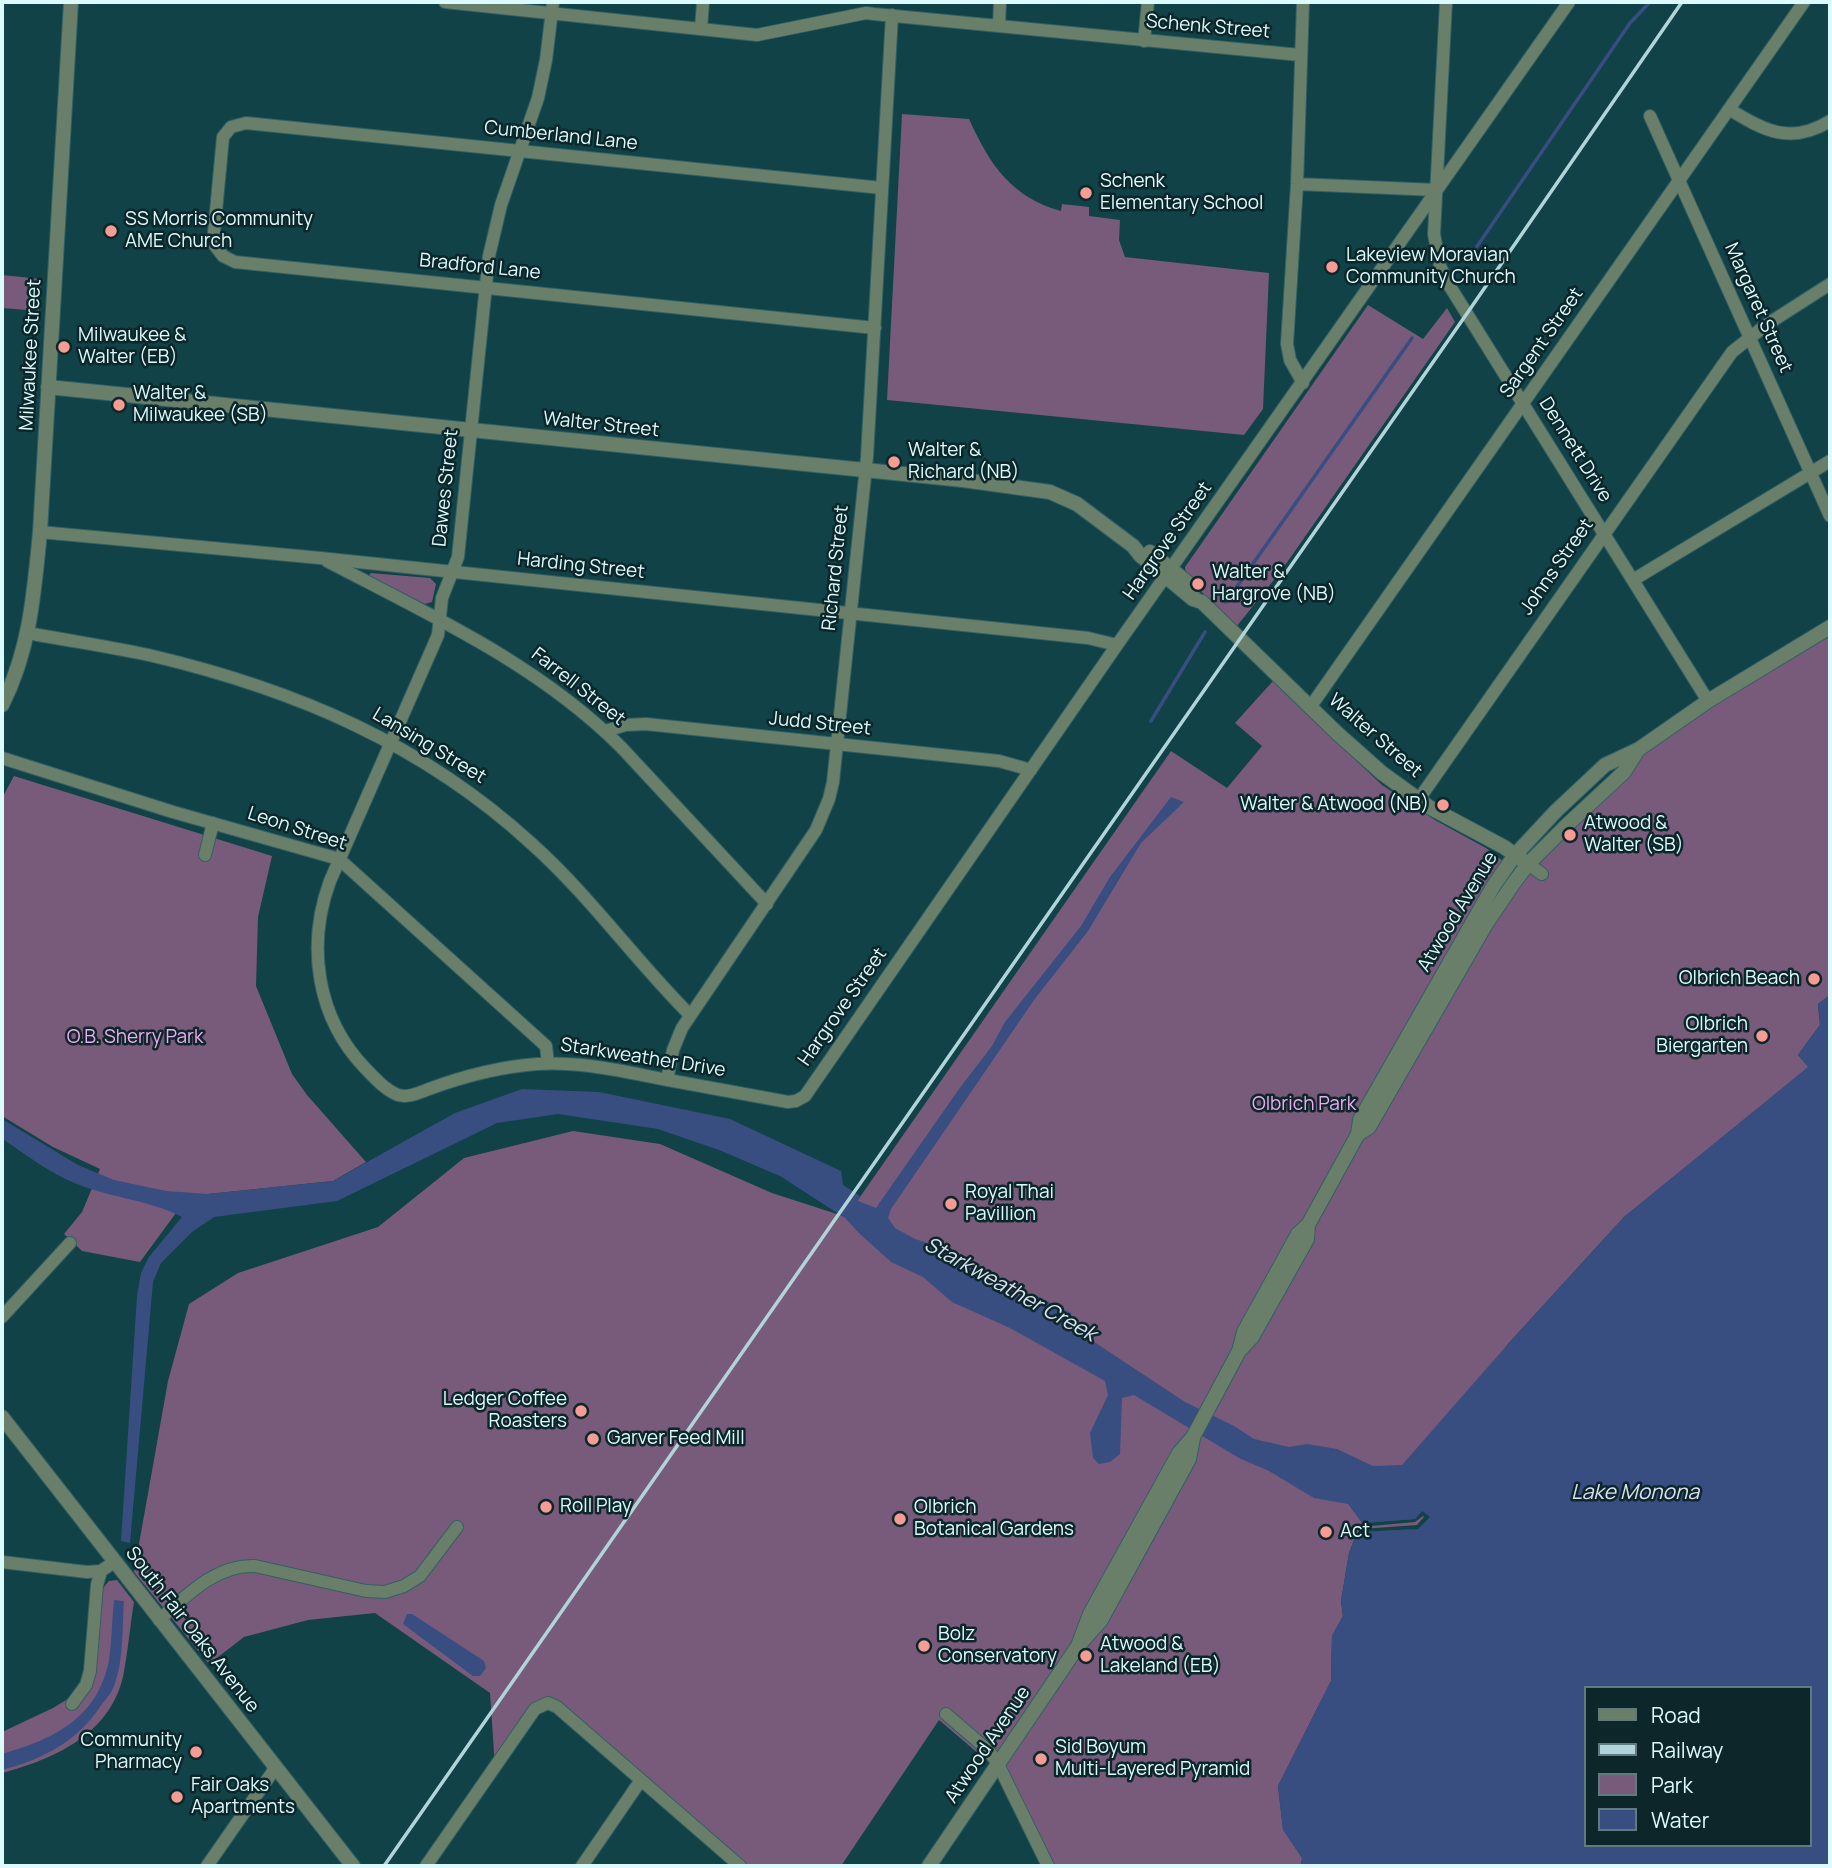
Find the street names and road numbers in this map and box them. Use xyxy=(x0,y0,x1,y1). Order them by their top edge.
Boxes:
street label: Schenk Street xyxy=(1145,10,1271,44)
street label: Cumberland Lane xyxy=(483,117,639,155)
street label: Margaret Street xyxy=(1719,240,1797,376)
street label: Bradford Lane xyxy=(418,249,542,285)
street label: Milwaukee Street xyxy=(16,279,46,431)
street label: Sargent Street xyxy=(1496,284,1588,402)
street label: Dennett Drive xyxy=(1534,393,1616,507)
street label: Walter Street xyxy=(542,408,660,442)
street label: Dawes Street xyxy=(429,428,463,548)
street label: Hargrove Street xyxy=(1119,478,1217,604)
street label: Richard Street xyxy=(818,504,854,632)
street label: Johns Street xyxy=(1515,515,1599,619)
street label: Harding Street xyxy=(516,548,646,584)
street label: Farrell Street xyxy=(527,643,629,731)
street label: Walter Street xyxy=(1323,689,1427,783)
street label: Lansing Street xyxy=(368,703,490,789)
street label: Judd Street xyxy=(768,707,872,741)
street label: Leon Street xyxy=(245,802,349,856)
street label: Atwood Avenue xyxy=(1413,848,1503,976)
street label: Hargrove Street xyxy=(794,944,892,1070)
street label: Starkweather Drive xyxy=(559,1034,727,1082)
street label: South Fair Oaks Avenue xyxy=(120,1543,264,1717)
street label: Atwood Avenue xyxy=(941,1682,1035,1808)

